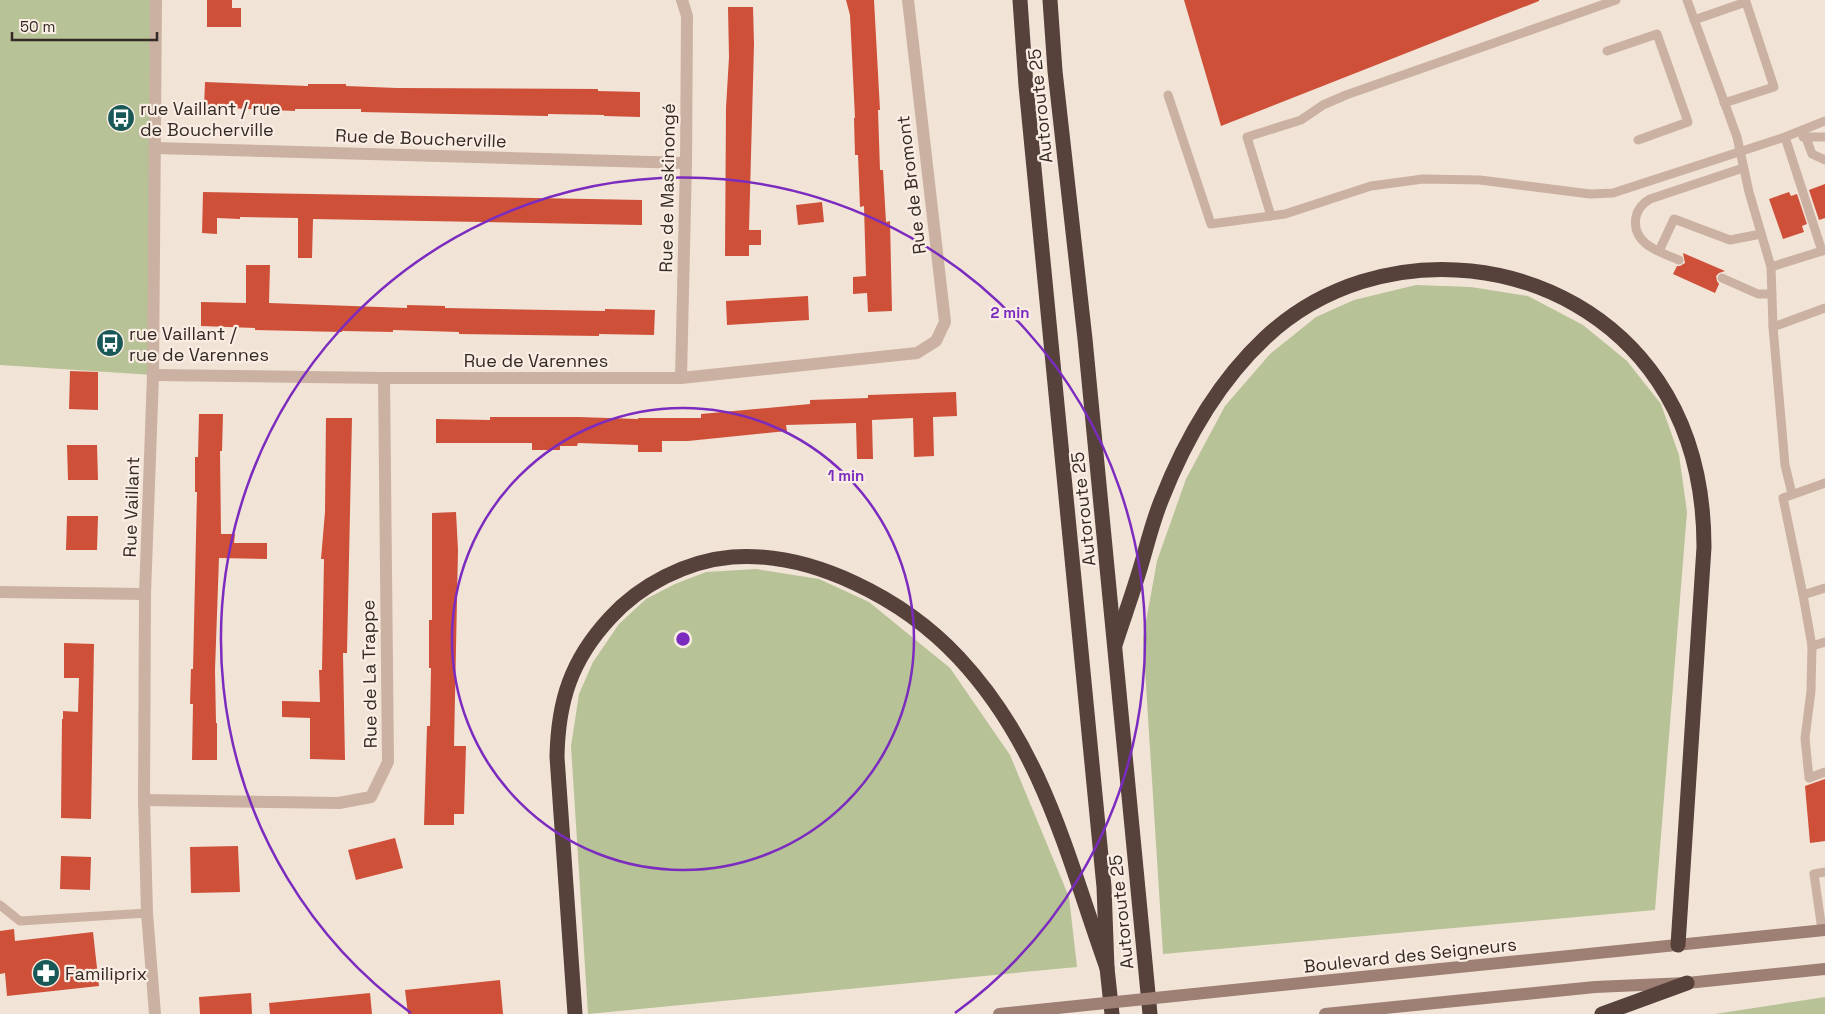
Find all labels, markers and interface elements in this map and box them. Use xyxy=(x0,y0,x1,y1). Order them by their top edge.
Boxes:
scale bar xyxy=(12,10,158,42)
text: 50 m xyxy=(20,17,55,36)
street label: Autoroute 25 xyxy=(1023,48,1057,164)
place label: rue Vaillant / rue de Boucherville xyxy=(140,97,281,141)
bus stop icon: rue Vaillant / rue de Boucherville xyxy=(106,103,136,133)
street label: Rue de Maskinongé xyxy=(654,103,680,273)
street label: Rue de Bromont xyxy=(891,114,931,256)
street label: Rue de Boucherville xyxy=(335,124,507,152)
text: 2 min xyxy=(991,303,1029,322)
place label: rue Vaillant / rue de Varennes xyxy=(129,322,269,366)
bus stop icon: rue Vaillant / rue de Varennes xyxy=(95,328,125,358)
street label: Rue de Varennes xyxy=(464,349,608,372)
street label: Autoroute 25 xyxy=(1066,451,1100,567)
street label: Rue Vaillant xyxy=(118,456,144,558)
text: 1 min xyxy=(828,466,864,485)
street label: Rue de La Trappe xyxy=(356,599,382,749)
centre of rings xyxy=(674,630,692,648)
street label: Autoroute 25 xyxy=(1104,854,1138,970)
street label: Boulevard des Seigneurs xyxy=(1302,932,1518,978)
pharmacy icon: Familiprix xyxy=(31,958,61,988)
place label: Familiprix xyxy=(65,962,147,985)

